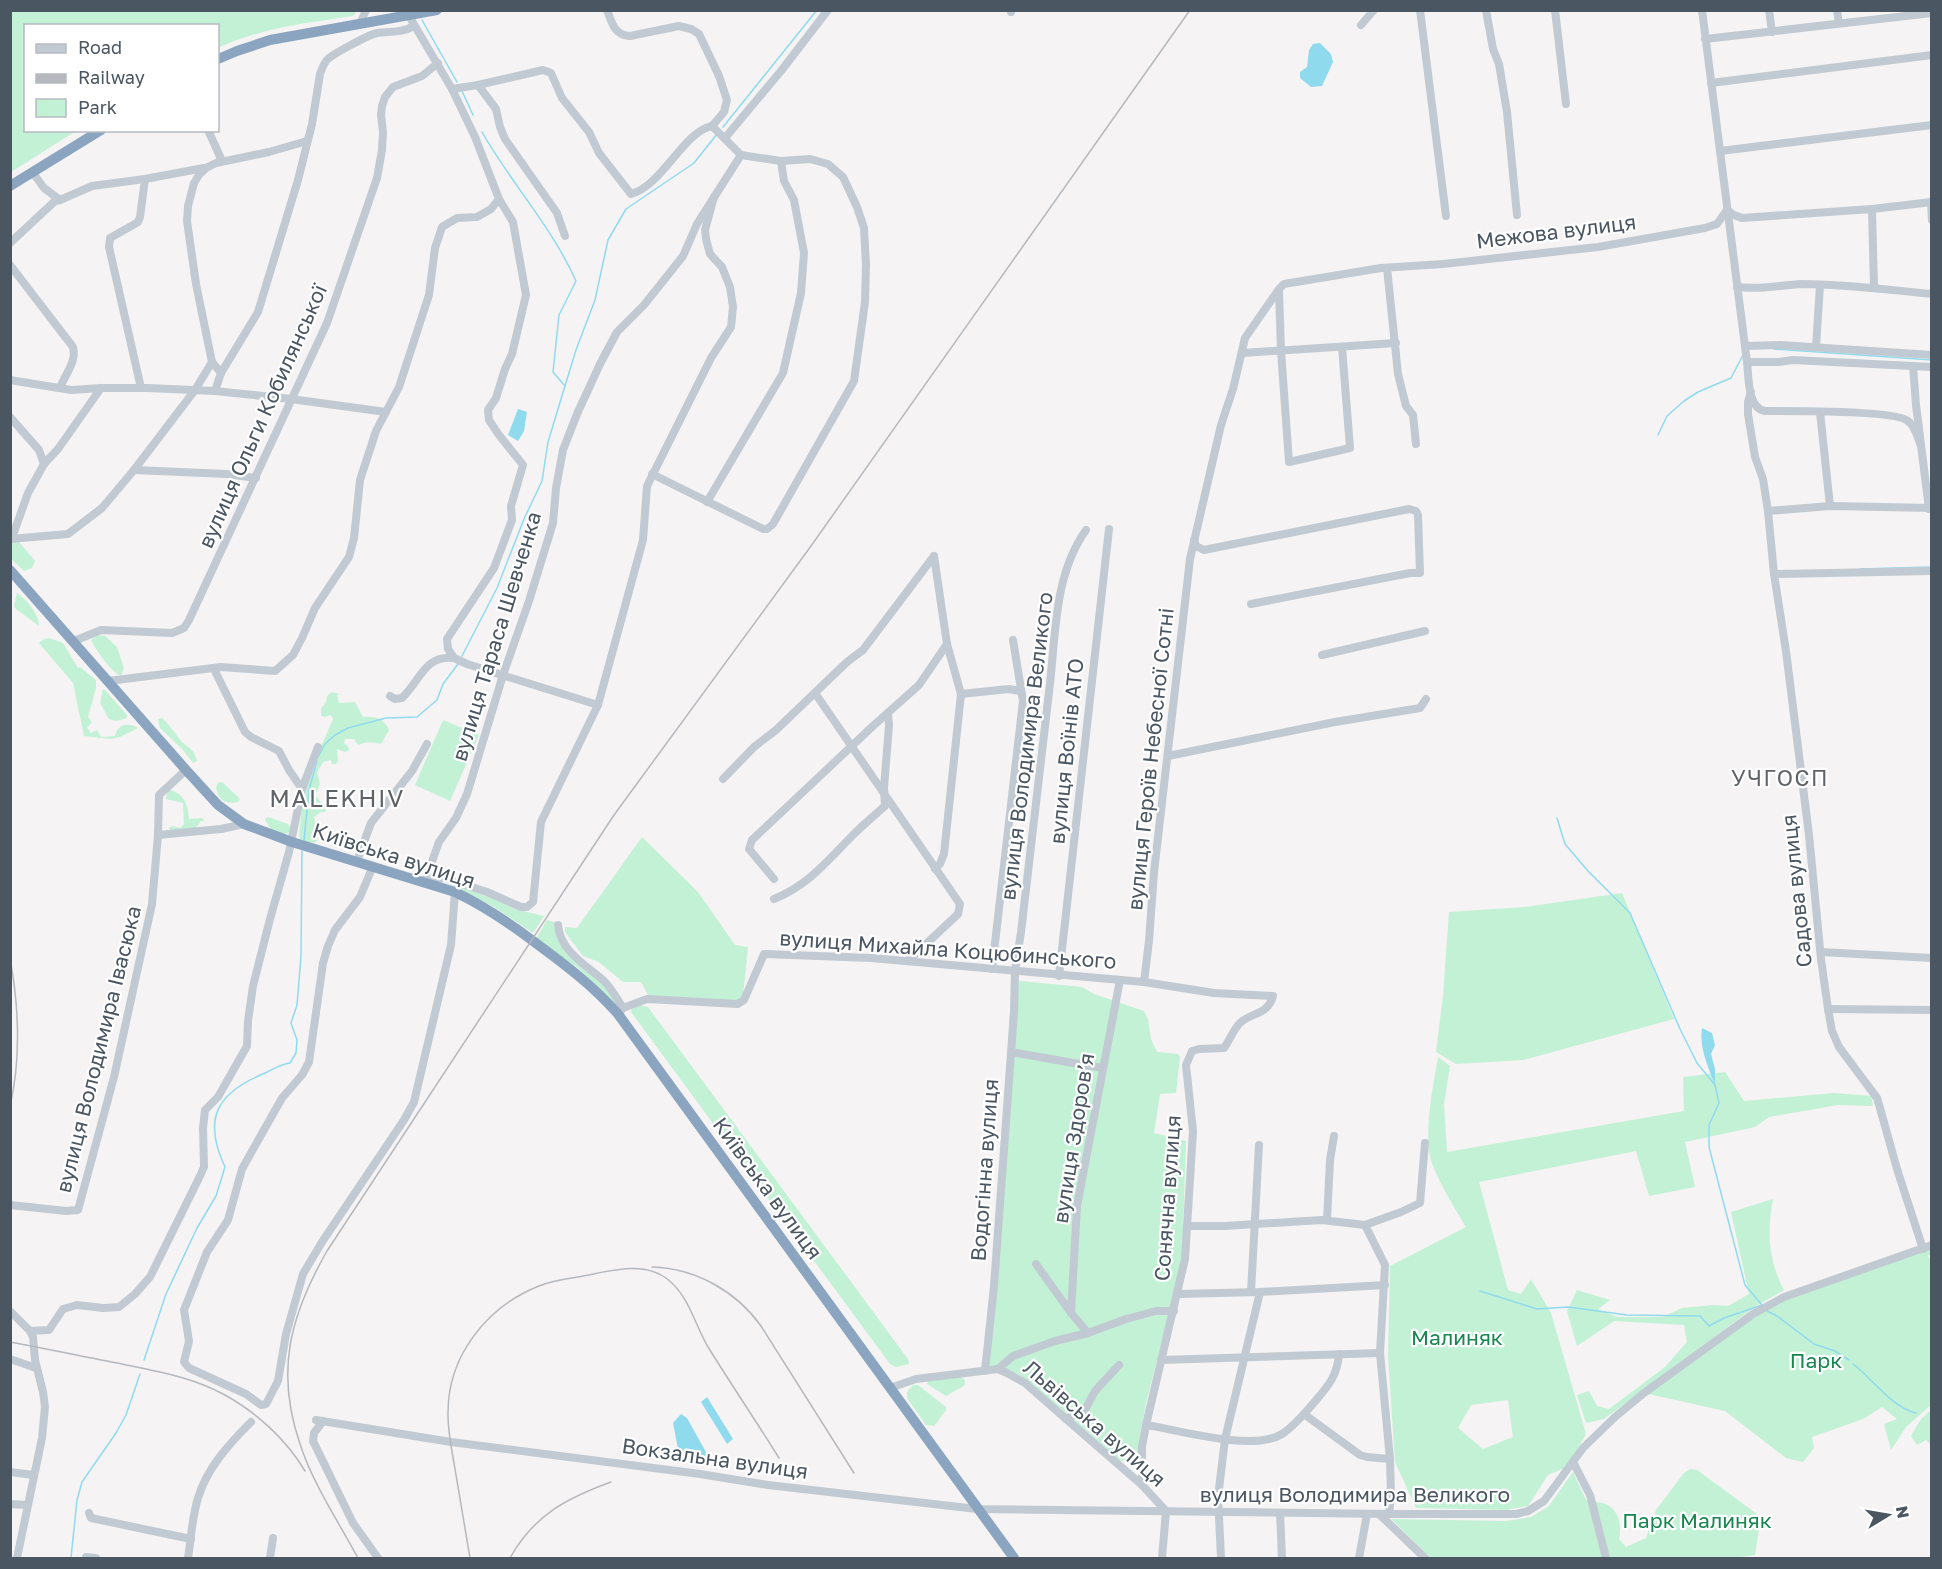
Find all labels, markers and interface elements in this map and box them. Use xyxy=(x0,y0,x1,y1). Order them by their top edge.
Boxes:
legend xyxy=(24,24,219,132)
text: Road xyxy=(78,36,122,58)
text: Railway xyxy=(78,66,145,88)
text: Park xyxy=(78,96,117,118)
street label: Межова вулиця xyxy=(1475,208,1637,254)
street label: вулиця Ольги Кобилянської xyxy=(192,279,333,552)
street label: вулиця Тараса Шевченка xyxy=(446,508,546,764)
street label: вулиця Володимира Великого xyxy=(994,590,1058,902)
street label: вулиця Героїв Небесної Сотні xyxy=(1121,606,1179,912)
street label: вулиця Воїнів АТО xyxy=(1043,657,1089,845)
district label: УЧГОСП xyxy=(1731,764,1829,791)
district label: MALEKHIV xyxy=(269,783,405,812)
street label: Садова вулиця xyxy=(1775,813,1817,969)
street label: Київська вулиця xyxy=(309,816,479,894)
street label: вулиця Володимира Івасюка xyxy=(50,903,146,1195)
street label: вулиця Михайла Коцюбинського xyxy=(779,924,1117,974)
street label: вулиця Здоровʼя xyxy=(1047,1051,1099,1225)
street label: Водогінна вулиця xyxy=(965,1078,1003,1262)
street label: Київська вулиця xyxy=(708,1112,828,1264)
street label: Сонячна вулиця xyxy=(1148,1114,1186,1282)
park label: Малиняк xyxy=(1411,1324,1503,1350)
park label: Парк xyxy=(1790,1347,1842,1373)
street label: Львівська вулиця xyxy=(1019,1354,1171,1492)
street label: Вокзальна вулиця xyxy=(620,1432,810,1484)
street label: вулиця Володимира Великого xyxy=(1200,1481,1510,1507)
north arrow xyxy=(1858,1485,1918,1545)
text: N xyxy=(1892,1504,1914,1520)
park label: Парк Малиняк xyxy=(1622,1507,1772,1533)

